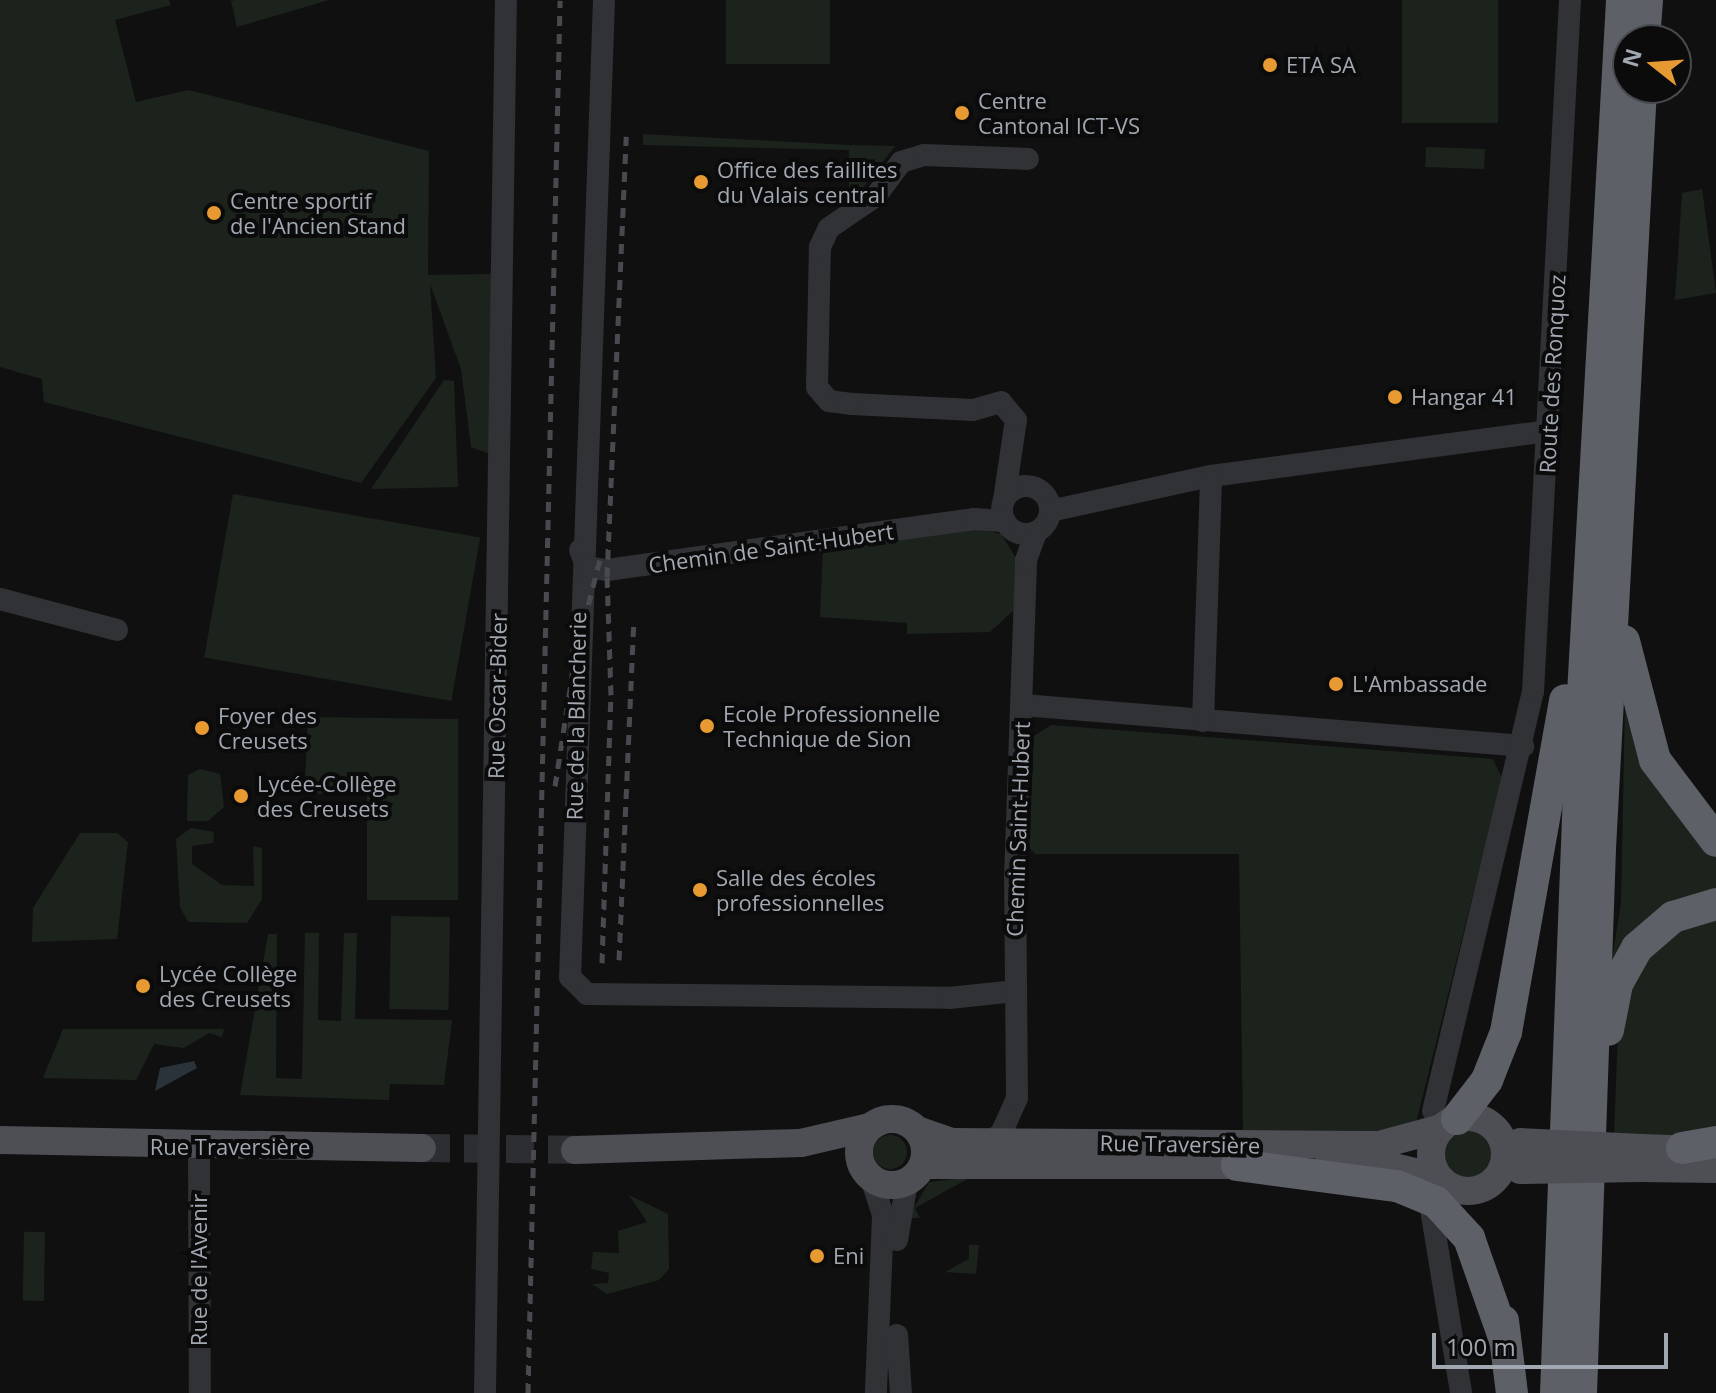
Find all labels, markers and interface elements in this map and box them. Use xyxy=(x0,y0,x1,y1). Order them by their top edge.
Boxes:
north arrow xyxy=(1612,24,1692,104)
text: N xyxy=(1614,45,1648,71)
place label: ETA SA xyxy=(1286,52,1356,78)
marker: ETA SA xyxy=(1261,56,1279,74)
place label: Centre Cantonal ICT-VS xyxy=(978,87,1140,138)
marker: Centre Cantonal ICT-VS xyxy=(953,104,971,122)
place label: Office des faillites du Valais central xyxy=(717,156,898,208)
marker: Office des faillites du Valais central xyxy=(692,173,710,191)
place label: Centre sportif de l'Ancien Stand xyxy=(230,187,406,238)
marker: Centre sportif de l'Ancien Stand xyxy=(205,204,223,222)
street label: Route des Ronquoz xyxy=(1534,274,1570,474)
place label: Hangar 41 xyxy=(1411,384,1517,410)
marker: Hangar 41 xyxy=(1386,388,1404,406)
street label: Chemin de Saint-Hubert xyxy=(647,518,895,578)
street label: Rue de la Blancherie xyxy=(561,611,591,821)
street label: Rue Oscar-Bider xyxy=(482,613,512,779)
place label: L'Ambassade xyxy=(1352,671,1487,697)
marker: L'Ambassade xyxy=(1327,675,1345,693)
place label: Ecole Professionnelle Technique de Sion xyxy=(723,700,940,752)
place label: Foyer des Creusets xyxy=(218,702,317,754)
marker: Ecole Professionnelle Technique de Sion xyxy=(698,717,716,735)
marker: Foyer des Creusets xyxy=(193,719,211,737)
street label: Chemin Saint-Hubert xyxy=(1001,721,1035,937)
place label: Lycée-Collège des Creusets xyxy=(257,770,397,822)
marker: Lycée-Collège des Creusets xyxy=(232,787,250,805)
place label: Salle des écoles professionnelles xyxy=(716,864,884,916)
marker: Salle des écoles professionnelles xyxy=(691,881,709,899)
place label: Lycée Collège des Creusets xyxy=(159,960,297,1012)
marker: Lycée Collège des Creusets xyxy=(134,977,152,995)
street label: Rue Traversière xyxy=(1100,1129,1260,1159)
street label: Rue Traversière xyxy=(150,1134,310,1160)
street label: Rue de l'Avenir xyxy=(186,1194,212,1346)
place label: Eni xyxy=(833,1243,864,1269)
marker: Eni xyxy=(808,1247,826,1265)
scale bar xyxy=(1436,1317,1672,1367)
text: 100 m xyxy=(1446,1330,1516,1363)

